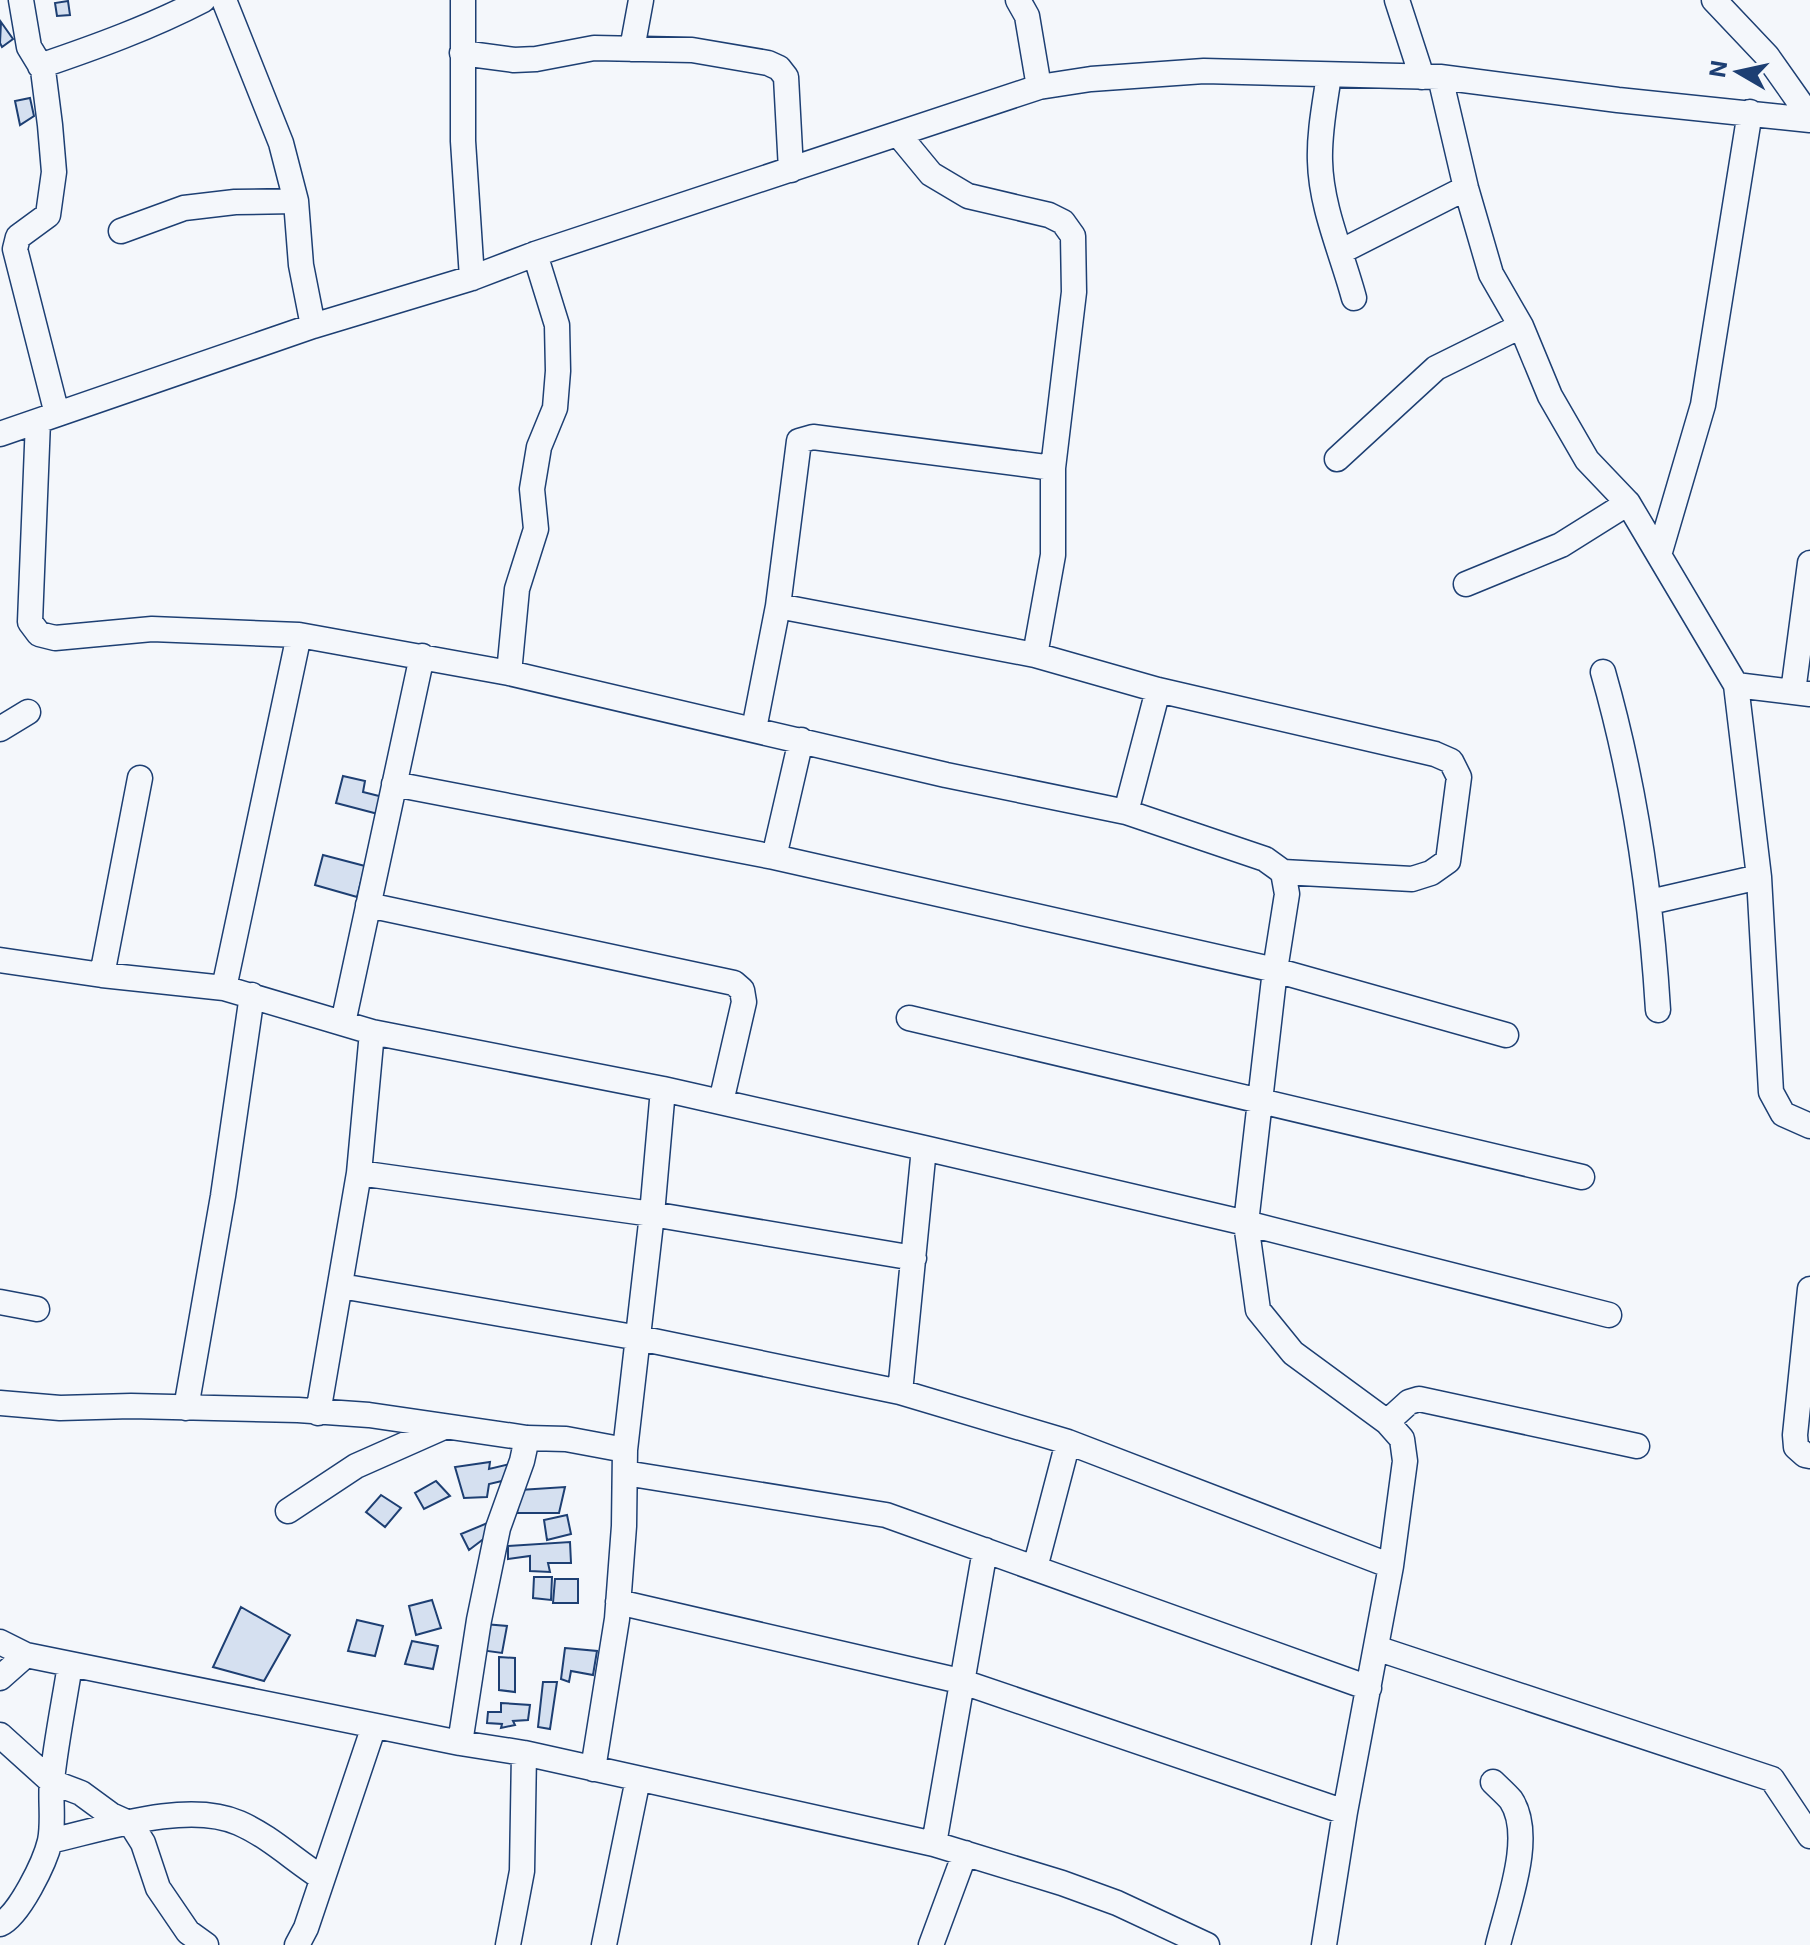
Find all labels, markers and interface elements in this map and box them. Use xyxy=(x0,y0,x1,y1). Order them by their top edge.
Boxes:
north arrow xyxy=(1698,32,1778,112)
text: N xyxy=(1704,59,1732,79)

